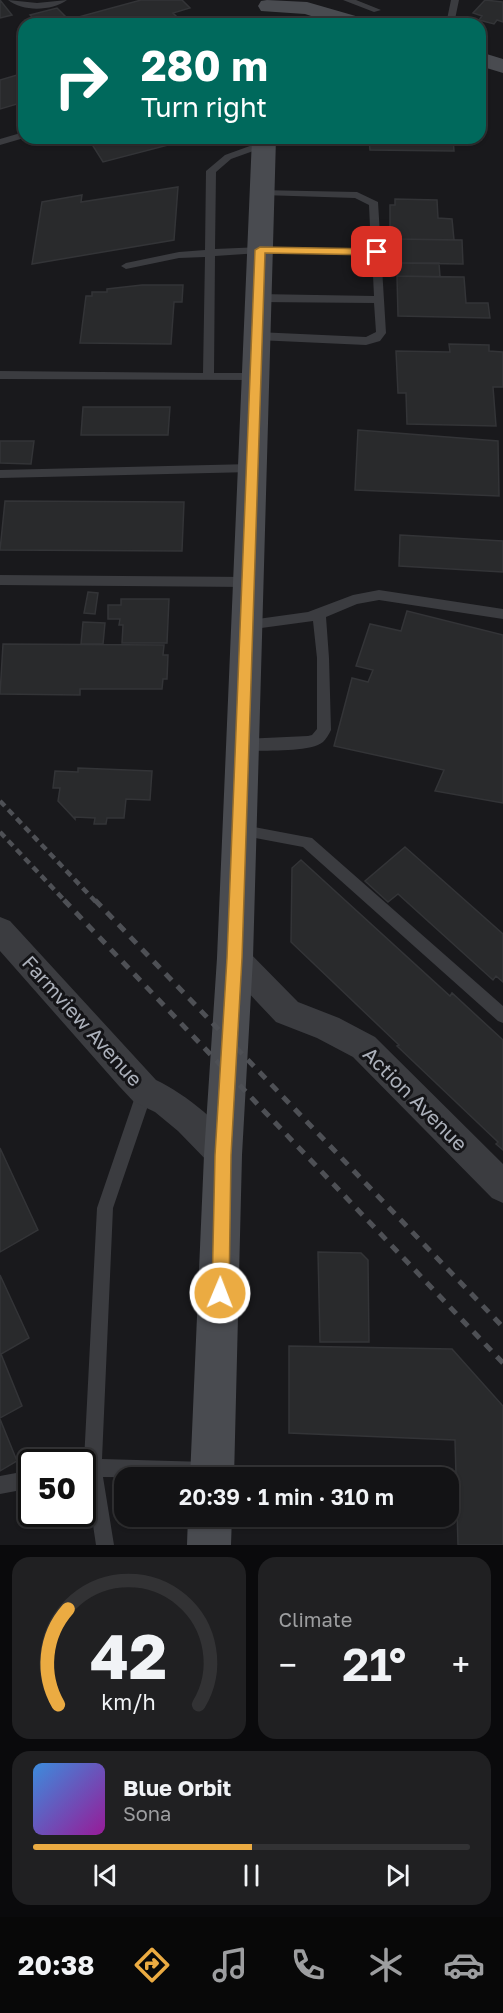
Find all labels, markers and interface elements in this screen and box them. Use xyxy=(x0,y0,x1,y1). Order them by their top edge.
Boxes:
text: 280 m xyxy=(141,40,268,90)
icon: right xyxy=(42,42,120,120)
text: Turn right xyxy=(141,91,267,123)
pin xyxy=(351,226,402,277)
icon: arrive xyxy=(360,235,393,268)
street label: Farmview Avenue xyxy=(18,950,148,1091)
street label: Action Avenue xyxy=(359,1041,473,1155)
position arrow xyxy=(188,1261,252,1325)
speed limit sign: 50 xyxy=(18,1449,96,1527)
text: 20:39 · 1 min · 310 m xyxy=(179,1483,394,1510)
text: Climate xyxy=(279,1607,352,1631)
text: 42 xyxy=(90,1618,167,1693)
text: 21° xyxy=(342,1637,406,1691)
text: − xyxy=(279,1645,297,1684)
text: + xyxy=(452,1645,470,1684)
text: km/h xyxy=(101,1689,156,1715)
text: Blue Orbit xyxy=(123,1774,231,1801)
text: Sona xyxy=(123,1801,171,1825)
icon: previous xyxy=(89,1859,122,1892)
icon: pause xyxy=(235,1859,268,1892)
icon: next xyxy=(381,1859,414,1892)
icon: directions xyxy=(131,1944,173,1986)
icon: music xyxy=(209,1944,251,1986)
icon: phone xyxy=(287,1944,329,1986)
icon: climate xyxy=(365,1944,407,1986)
icon: car xyxy=(443,1944,485,1986)
text: 20:38 xyxy=(18,1949,94,1981)

